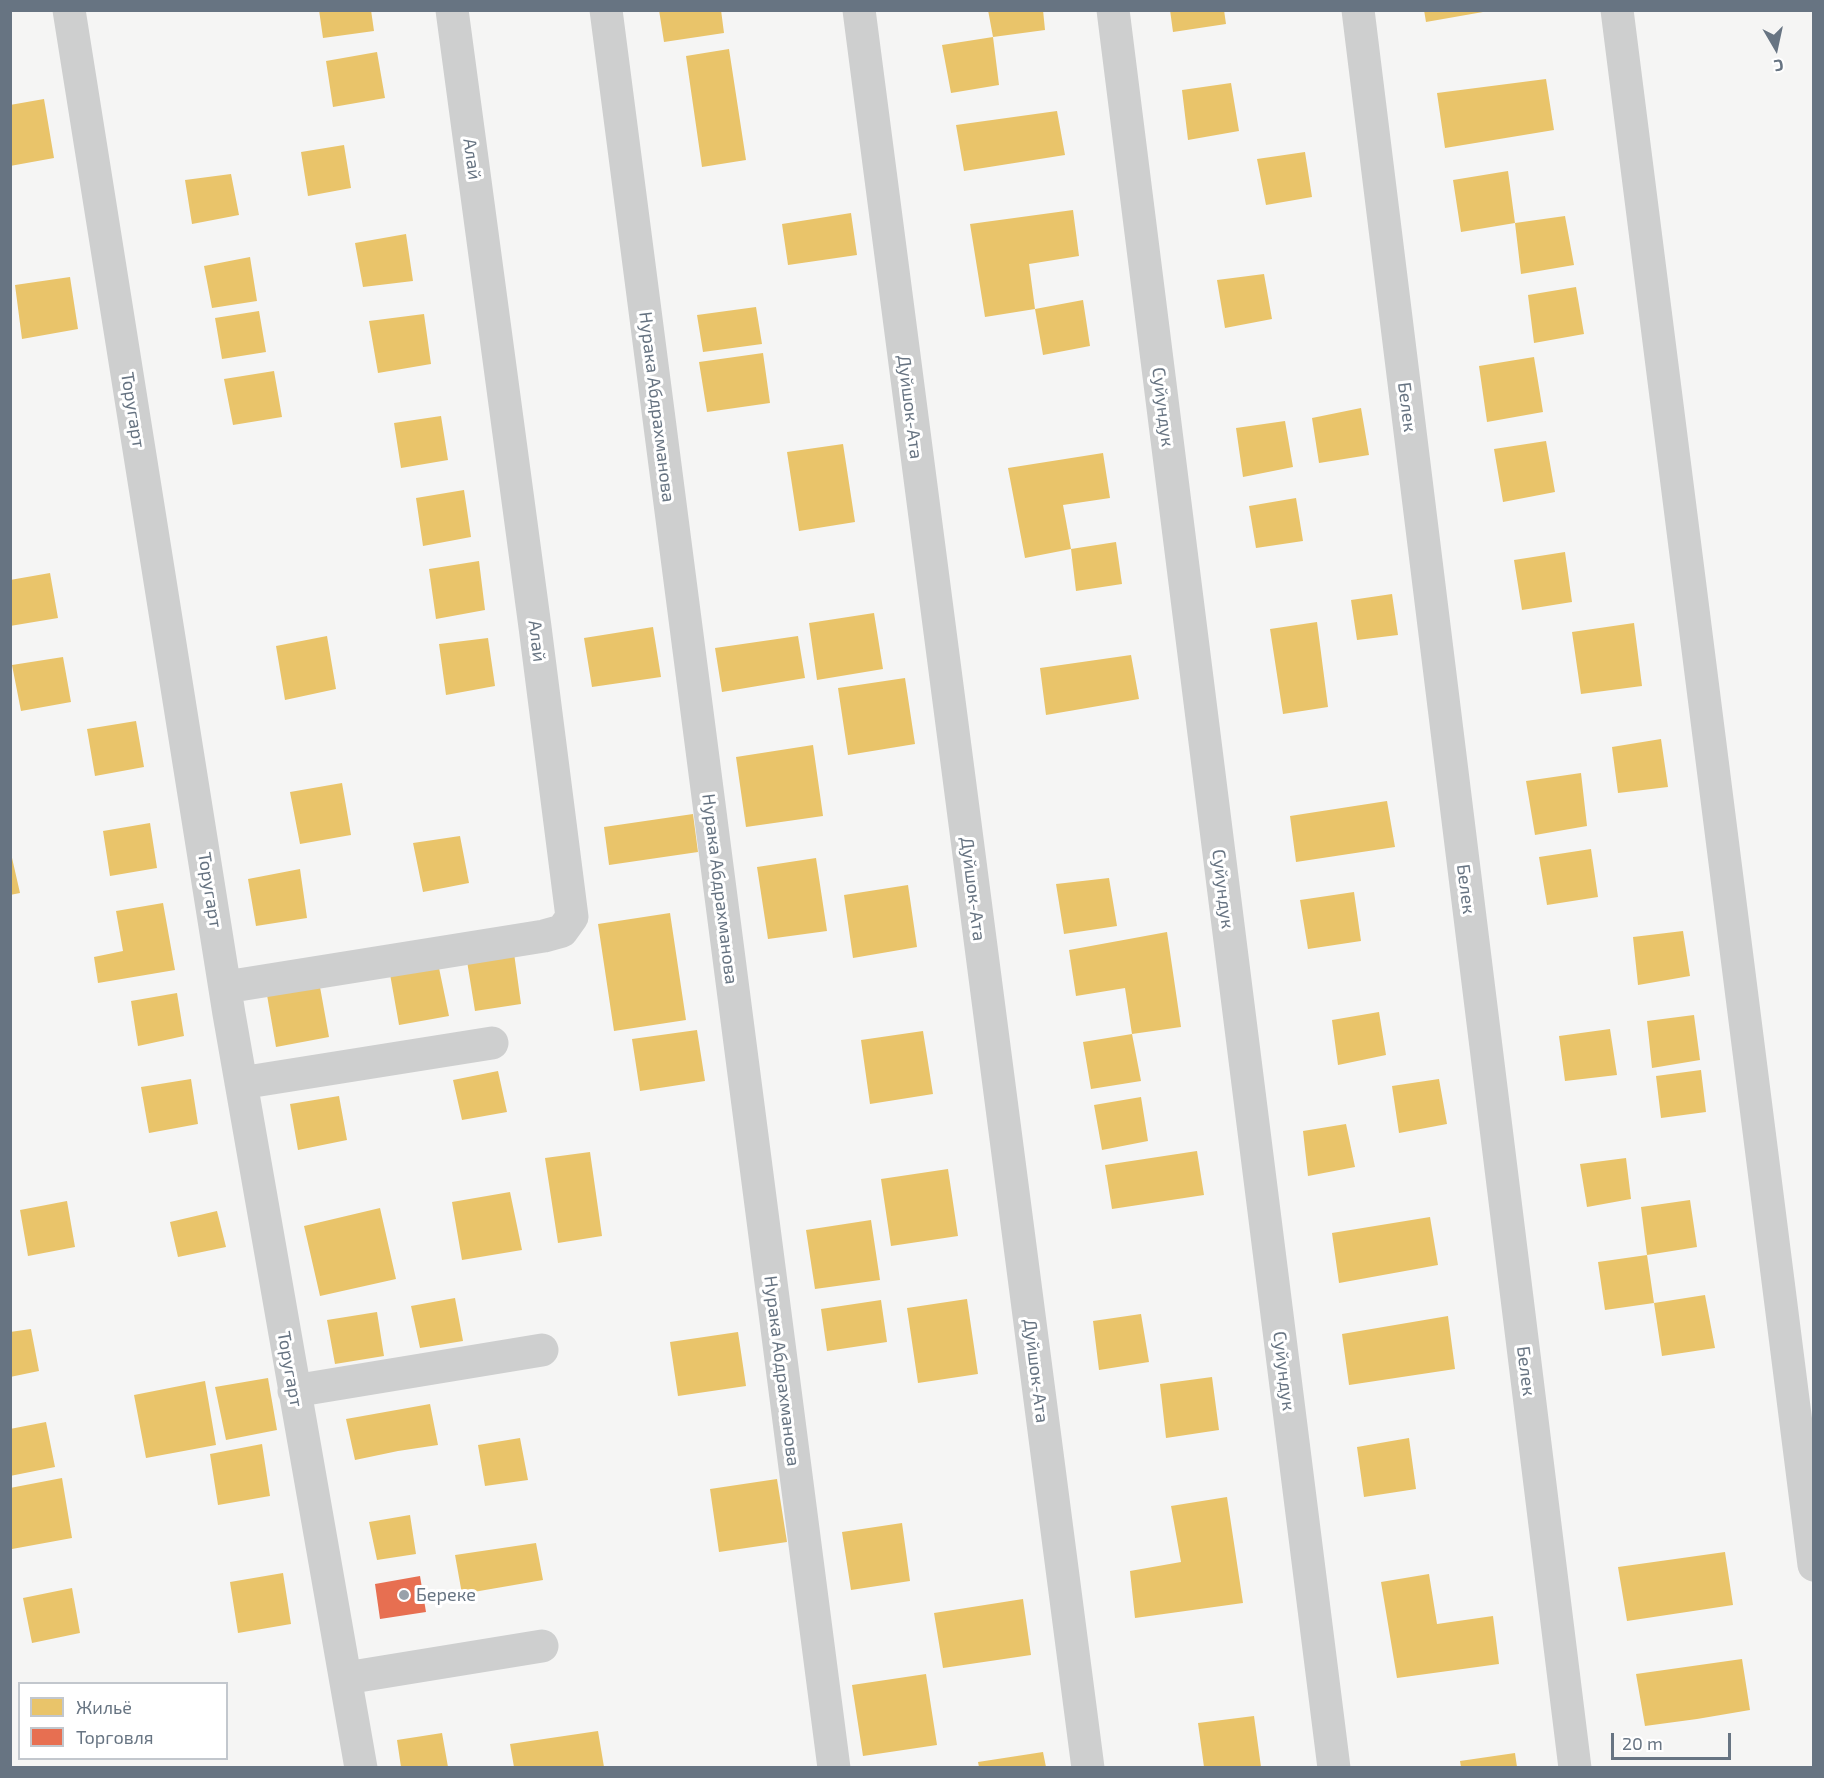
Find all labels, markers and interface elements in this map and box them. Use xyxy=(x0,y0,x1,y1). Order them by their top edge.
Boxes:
north arrow xyxy=(1746,18,1806,78)
text: С xyxy=(1773,56,1785,76)
street label: Алай xyxy=(458,137,486,181)
street label: Нурака Абдрахманова xyxy=(635,311,679,503)
street label: Дуйшок-Ата xyxy=(893,354,927,460)
street label: Суйундук xyxy=(1147,366,1179,448)
street label: Торугарт xyxy=(116,371,150,449)
street label: Белек xyxy=(1393,381,1421,433)
street label: Алай xyxy=(524,619,550,663)
street label: Нурака Абдрахманова xyxy=(698,793,742,985)
street label: Дуйшок-Ата xyxy=(956,836,990,942)
street label: Суйундук xyxy=(1207,848,1239,930)
street label: Торугарт xyxy=(193,851,227,929)
street label: Белек xyxy=(1452,863,1480,915)
street label: Нурака Абдрахманова xyxy=(760,1275,804,1467)
street label: Дуйшок-Ата xyxy=(1019,1318,1053,1424)
street label: Торугарт xyxy=(273,1330,307,1408)
street label: Суйундук xyxy=(1268,1330,1300,1412)
street label: Белек xyxy=(1512,1345,1540,1397)
place label: Береке xyxy=(416,1584,476,1606)
marker: Береке xyxy=(397,1588,411,1602)
legend xyxy=(18,1682,228,1760)
text: Жильё xyxy=(76,1696,132,1718)
scale bar xyxy=(1614,1721,1734,1759)
text: Торговля xyxy=(76,1726,154,1748)
text: 20 m xyxy=(1622,1732,1663,1754)

